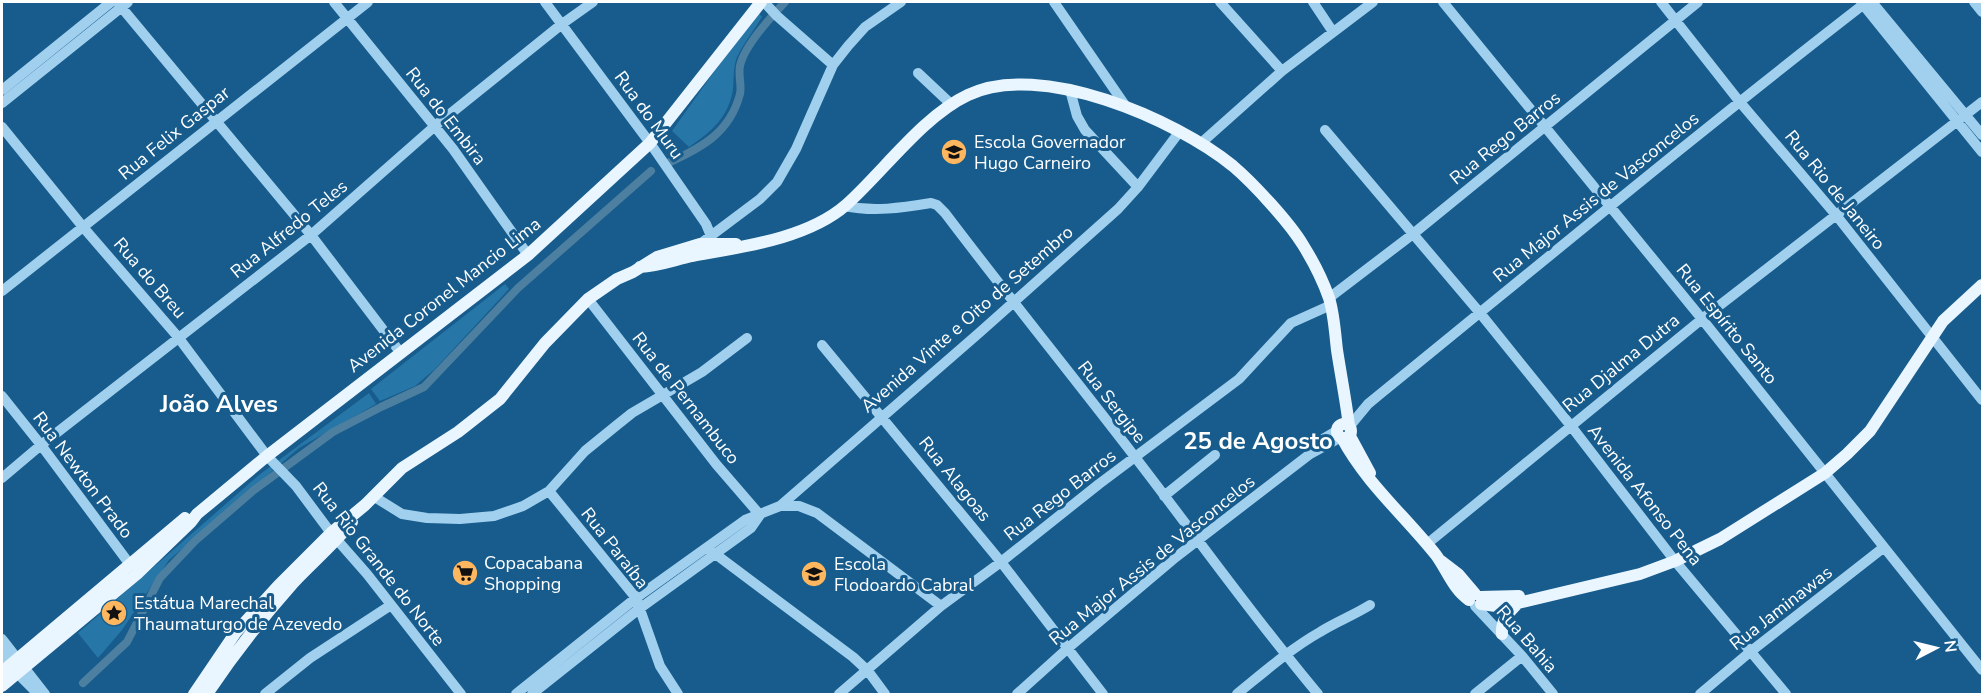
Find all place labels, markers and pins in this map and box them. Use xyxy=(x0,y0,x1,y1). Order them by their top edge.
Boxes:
place label: Escola Governador Hugo Carneiro xyxy=(974,130,1126,175)
school or university icon: Escola Governador Hugo Carneiro xyxy=(939,137,969,167)
place label: Copacabana Shopping xyxy=(484,551,583,596)
place label: Escola Flodoardo Cabral xyxy=(834,552,974,597)
supermarket icon: Copacabana Shopping xyxy=(450,558,480,588)
school or university icon: Escola Flodoardo Cabral xyxy=(799,559,829,589)
place label: Estátua Marechal Thaumaturgo de Azevedo xyxy=(134,591,342,636)
place icon: Estátua Marechal Thaumaturgo de Azevedo xyxy=(99,598,129,628)

